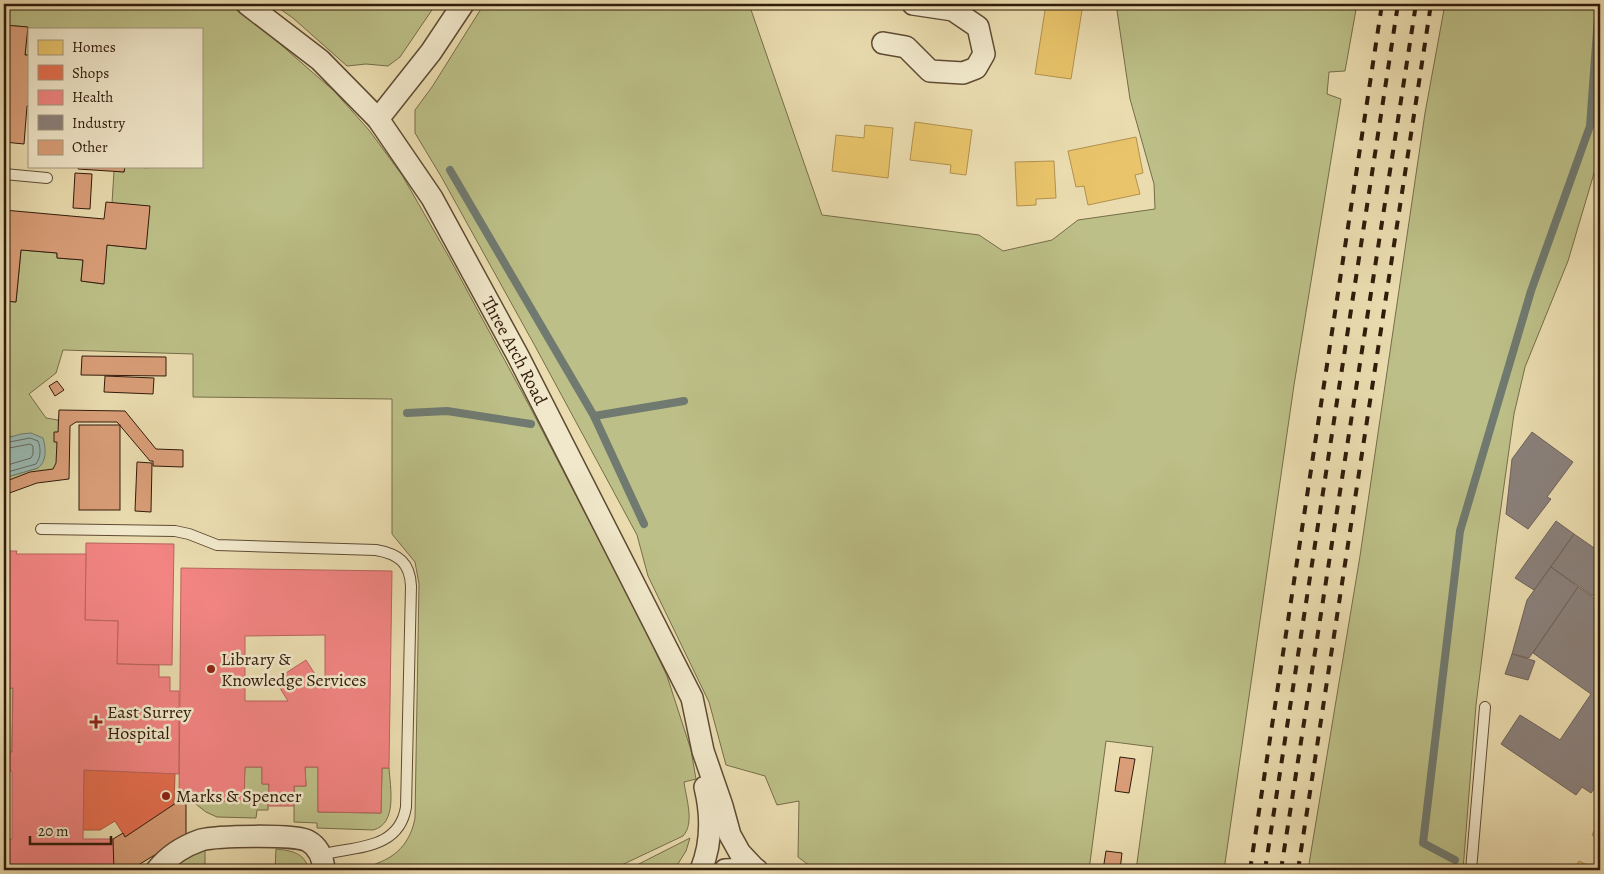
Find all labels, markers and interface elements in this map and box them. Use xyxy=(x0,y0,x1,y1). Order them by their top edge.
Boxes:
legend xyxy=(28,28,202,168)
text: Homes xyxy=(72,37,116,57)
text: Shops xyxy=(72,63,109,83)
text: Health xyxy=(72,87,113,107)
text: Industry xyxy=(72,113,126,133)
text: Other xyxy=(72,137,108,157)
street label: Three Arch Road xyxy=(476,292,553,409)
place label: Library & Knowledge Services xyxy=(221,647,366,692)
marker: Library & Knowledge Services xyxy=(205,663,217,675)
place label: East Surrey Hospital xyxy=(107,700,192,745)
marker: East Surrey Hospital xyxy=(89,715,103,729)
place label: Marks & Spencer xyxy=(176,784,302,808)
marker: Marks & Spencer xyxy=(160,790,172,802)
scale bar xyxy=(30,814,111,846)
text: 20 m xyxy=(38,821,69,841)

